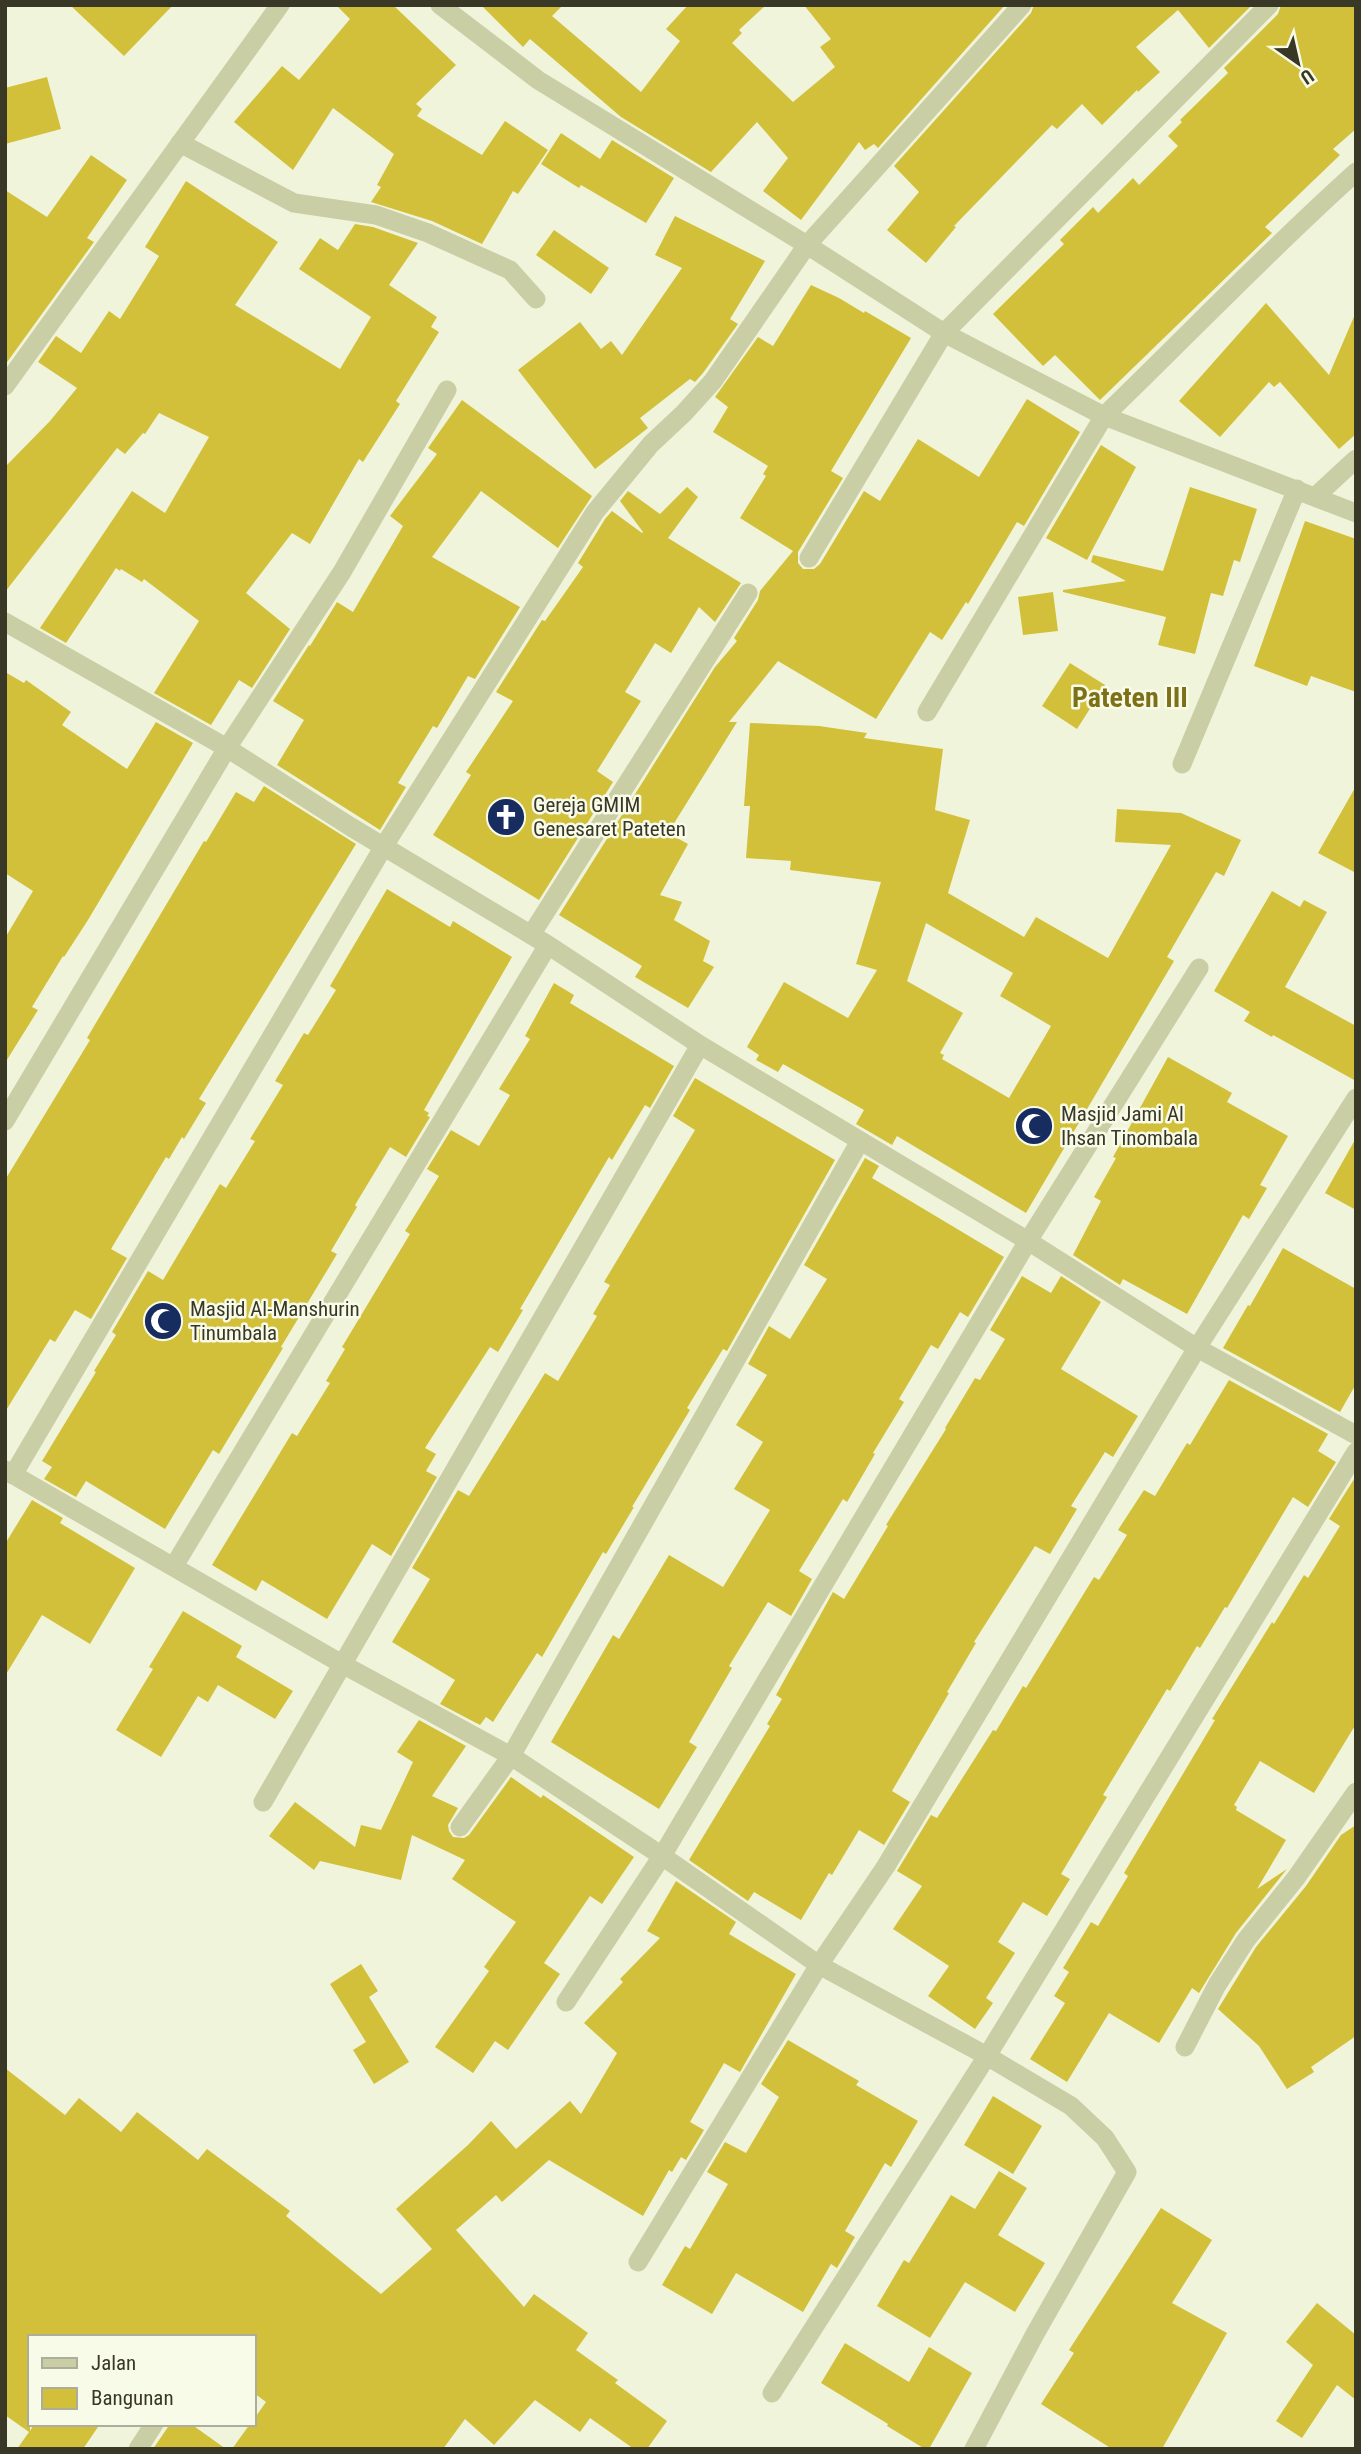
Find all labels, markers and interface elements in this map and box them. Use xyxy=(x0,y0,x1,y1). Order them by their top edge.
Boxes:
north arrow xyxy=(1263,28,1333,98)
text: U xyxy=(1296,64,1318,89)
district label: Pateten III xyxy=(1072,681,1188,714)
place label: Gereja GMIM Genesaret Pateten xyxy=(533,793,686,841)
church icon: Gereja GMIM Genesaret Pateten xyxy=(485,796,527,838)
place label: Masjid Jami Al Ihsan Tinombala xyxy=(1061,1102,1198,1150)
mosque icon: Masjid Jami Al Ihsan Tinombala xyxy=(1013,1105,1055,1147)
place label: Masjid Al-Manshurin Tinumbala xyxy=(190,1297,360,1345)
mosque icon: Masjid Al-Manshurin Tinumbala xyxy=(142,1300,184,1342)
legend xyxy=(28,2335,256,2426)
text: Jalan xyxy=(91,2351,136,2375)
text: Bangunan xyxy=(91,2386,174,2410)

